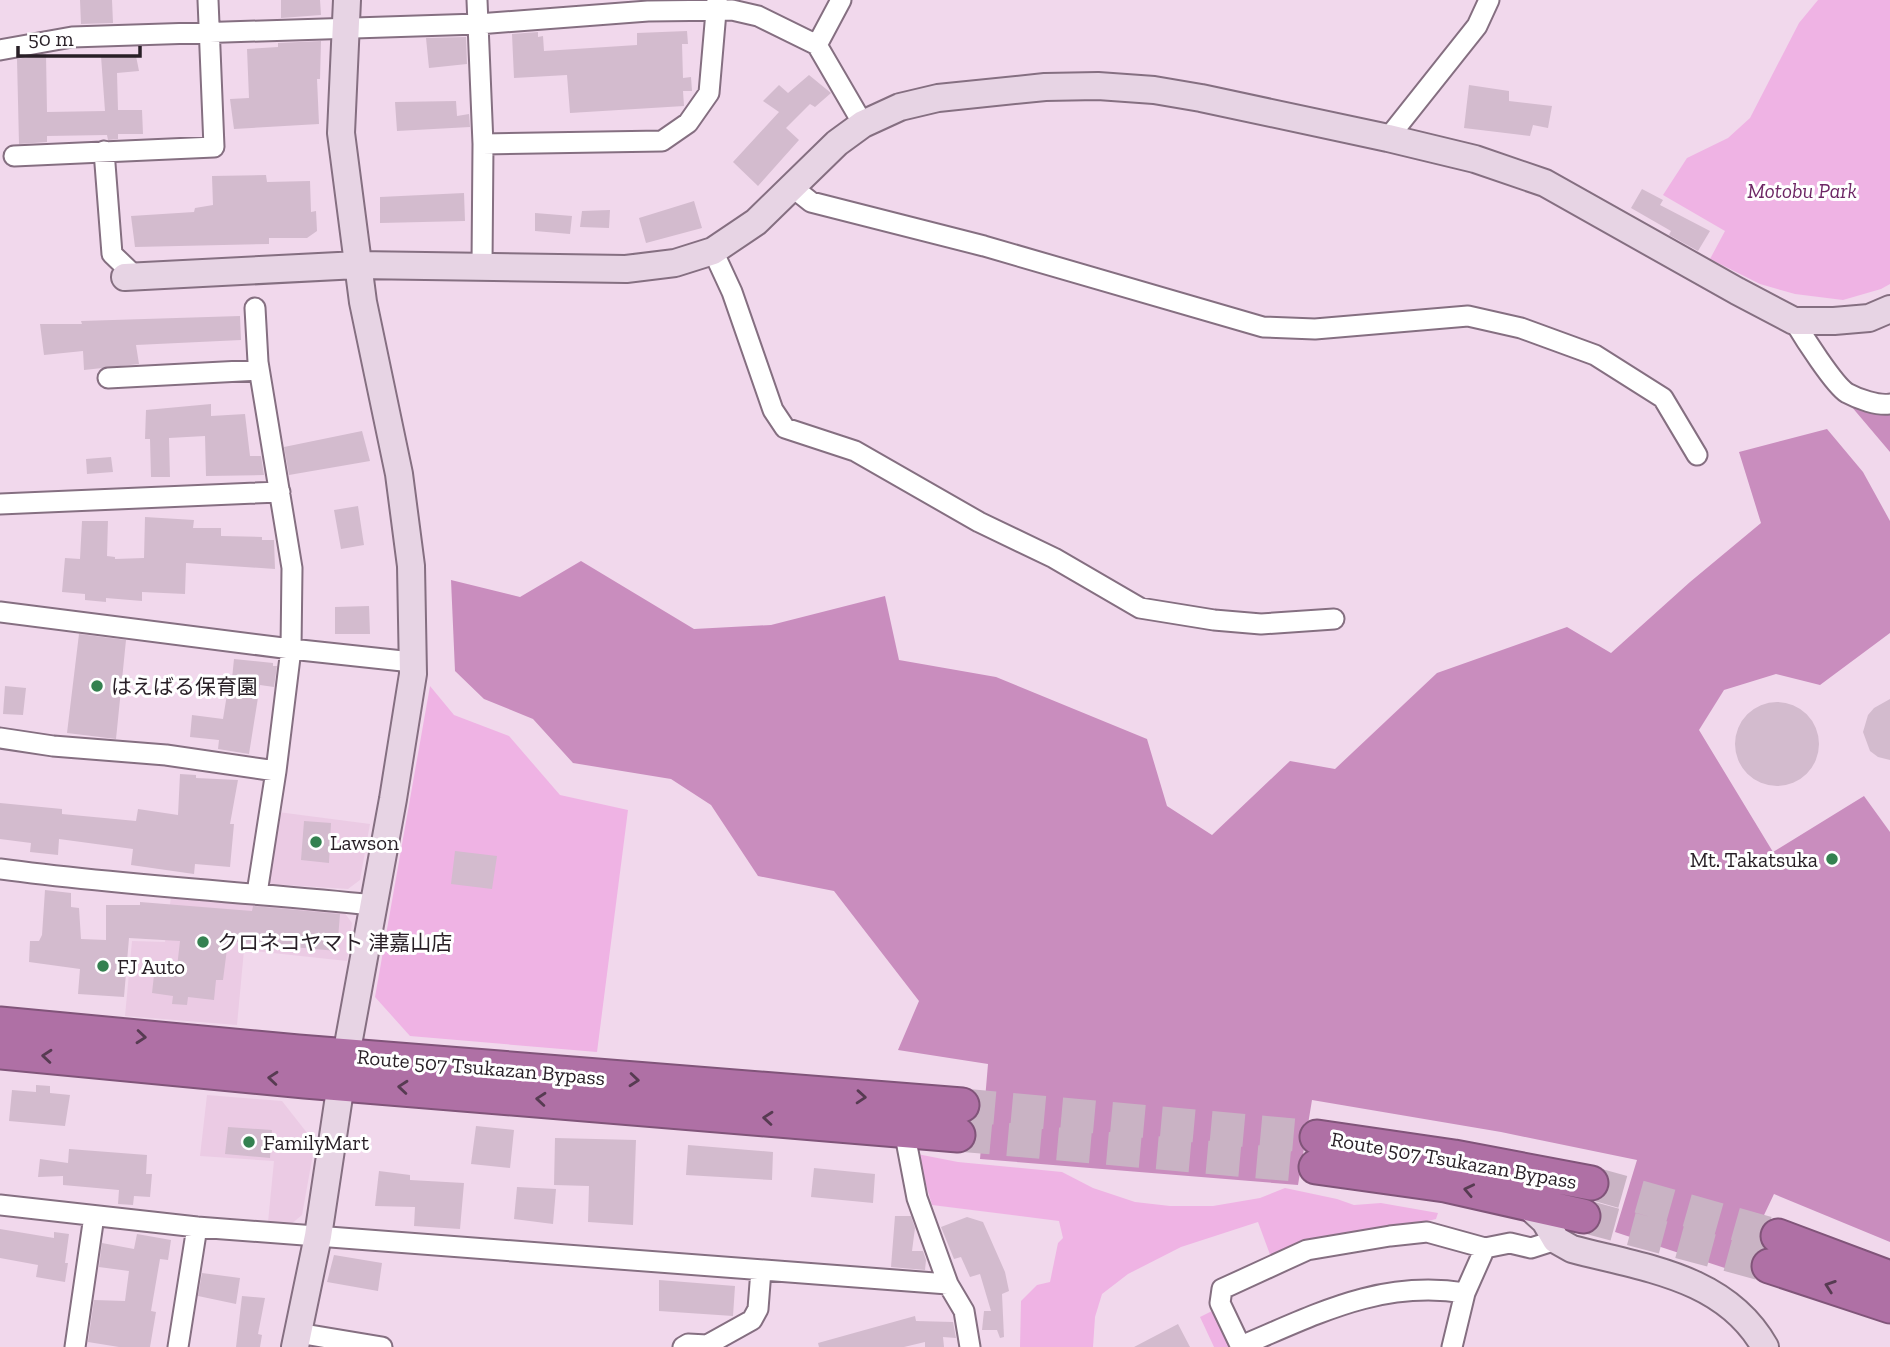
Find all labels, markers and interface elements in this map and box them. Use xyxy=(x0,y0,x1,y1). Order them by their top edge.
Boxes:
scale bar xyxy=(18,14,140,58)
text: 50 m xyxy=(28,26,74,51)
park label: Motobu Park xyxy=(1747,178,1857,203)
place label: はえばる保育園 xyxy=(111,674,258,699)
marker: はえばる保育園 xyxy=(89,678,105,694)
place label: Lawson xyxy=(330,830,399,855)
marker: Lawson xyxy=(308,834,324,850)
place label: Mt. Takatsuka xyxy=(1690,847,1818,872)
marker: Mt. Takatsuka xyxy=(1824,851,1840,867)
place label: クロネコヤマト 津嘉山店 xyxy=(217,930,452,955)
marker: クロネコヤマト 津嘉山店 xyxy=(195,934,211,950)
place label: FJ Auto xyxy=(117,954,185,979)
marker: FJ Auto xyxy=(95,958,111,974)
one-way arrow xyxy=(136,1029,147,1044)
street label: Route 507 Tsukazan Bypass xyxy=(356,1044,606,1090)
one-way arrow xyxy=(41,1049,52,1064)
one-way arrow xyxy=(268,1071,279,1086)
one-way arrow xyxy=(629,1072,640,1087)
one-way arrow xyxy=(397,1080,409,1095)
one-way arrow xyxy=(856,1089,867,1104)
one-way arrow xyxy=(535,1092,546,1107)
one-way arrow xyxy=(762,1111,773,1126)
street label: Route 507 Tsukazan Bypass xyxy=(1329,1126,1579,1194)
place label: FamilyMart xyxy=(263,1130,369,1155)
marker: FamilyMart xyxy=(241,1134,257,1150)
one-way arrow xyxy=(1463,1184,1475,1199)
one-way arrow xyxy=(1824,1280,1836,1294)

